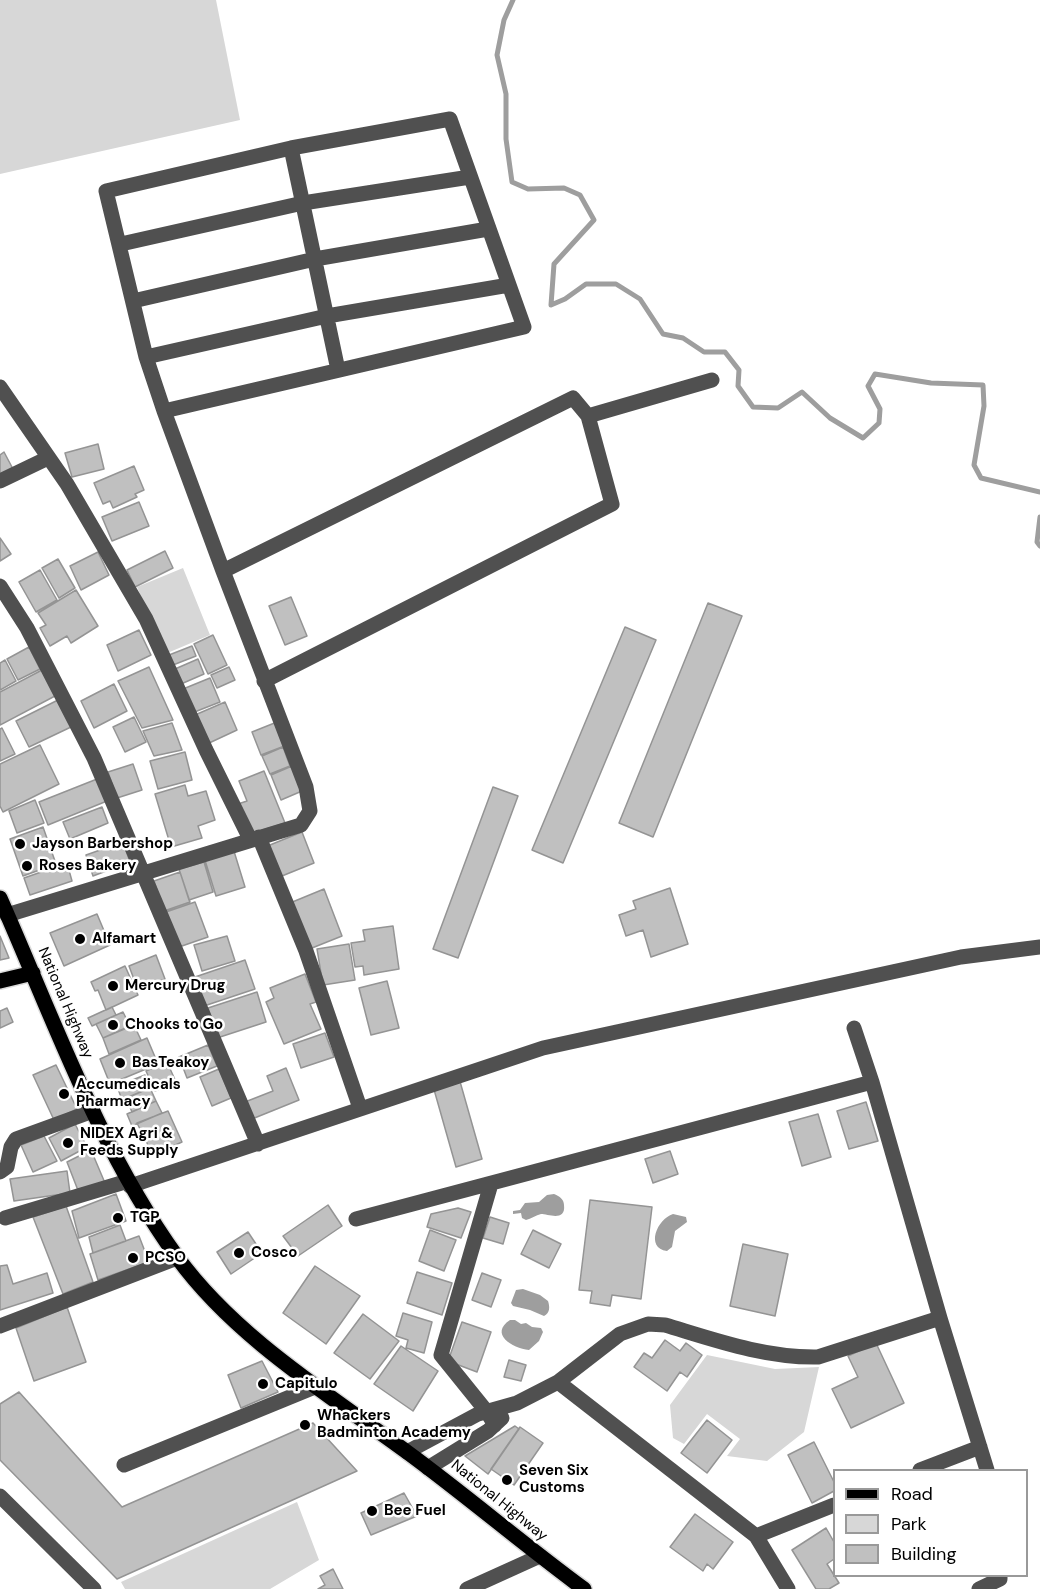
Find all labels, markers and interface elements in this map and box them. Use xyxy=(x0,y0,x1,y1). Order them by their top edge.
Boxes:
place label: Jayson Barbershop xyxy=(32,835,173,853)
marker: Jayson Barbershop xyxy=(13,837,27,851)
place label: Roses Bakery xyxy=(39,857,136,875)
marker: Roses Bakery xyxy=(20,859,34,873)
place label: Alfamart xyxy=(92,930,156,948)
marker: Alfamart xyxy=(73,932,87,946)
street label: National Highway xyxy=(33,945,97,1061)
place label: Mercury Drug xyxy=(125,977,225,995)
marker: Mercury Drug xyxy=(106,979,120,993)
place label: Chooks to Go xyxy=(125,1016,223,1034)
marker: Chooks to Go xyxy=(106,1018,120,1032)
place label: BasTeakoy xyxy=(132,1054,209,1072)
marker: BasTeakoy xyxy=(113,1056,127,1070)
place label: Accumedicals Pharmacy xyxy=(76,1076,181,1111)
marker: Accumedicals Pharmacy xyxy=(57,1087,71,1101)
place label: NIDEX Agri & Feeds Supply xyxy=(80,1125,178,1160)
marker: NIDEX Agri & Feeds Supply xyxy=(61,1136,75,1150)
place label: TGP xyxy=(130,1209,159,1227)
marker: TGP xyxy=(111,1211,125,1225)
place label: Cosco xyxy=(251,1244,297,1262)
marker: Cosco xyxy=(232,1246,246,1260)
place label: PCSO xyxy=(145,1249,186,1267)
marker: PCSO xyxy=(126,1251,140,1265)
place label: Capitulo xyxy=(275,1375,338,1393)
marker: Capitulo xyxy=(256,1377,270,1391)
place label: Whackers Badminton Academy xyxy=(317,1407,471,1442)
marker: Whackers Badminton Academy xyxy=(298,1418,312,1432)
street label: National Highway xyxy=(447,1457,551,1545)
place label: Seven Six Customs xyxy=(519,1462,588,1497)
legend xyxy=(833,1469,1028,1577)
marker: Seven Six Customs xyxy=(500,1473,514,1487)
text: Road xyxy=(891,1482,933,1506)
place label: Bee Fuel xyxy=(384,1502,446,1520)
marker: Bee Fuel xyxy=(365,1504,379,1518)
text: Park xyxy=(891,1512,927,1536)
text: Building xyxy=(891,1542,956,1566)

